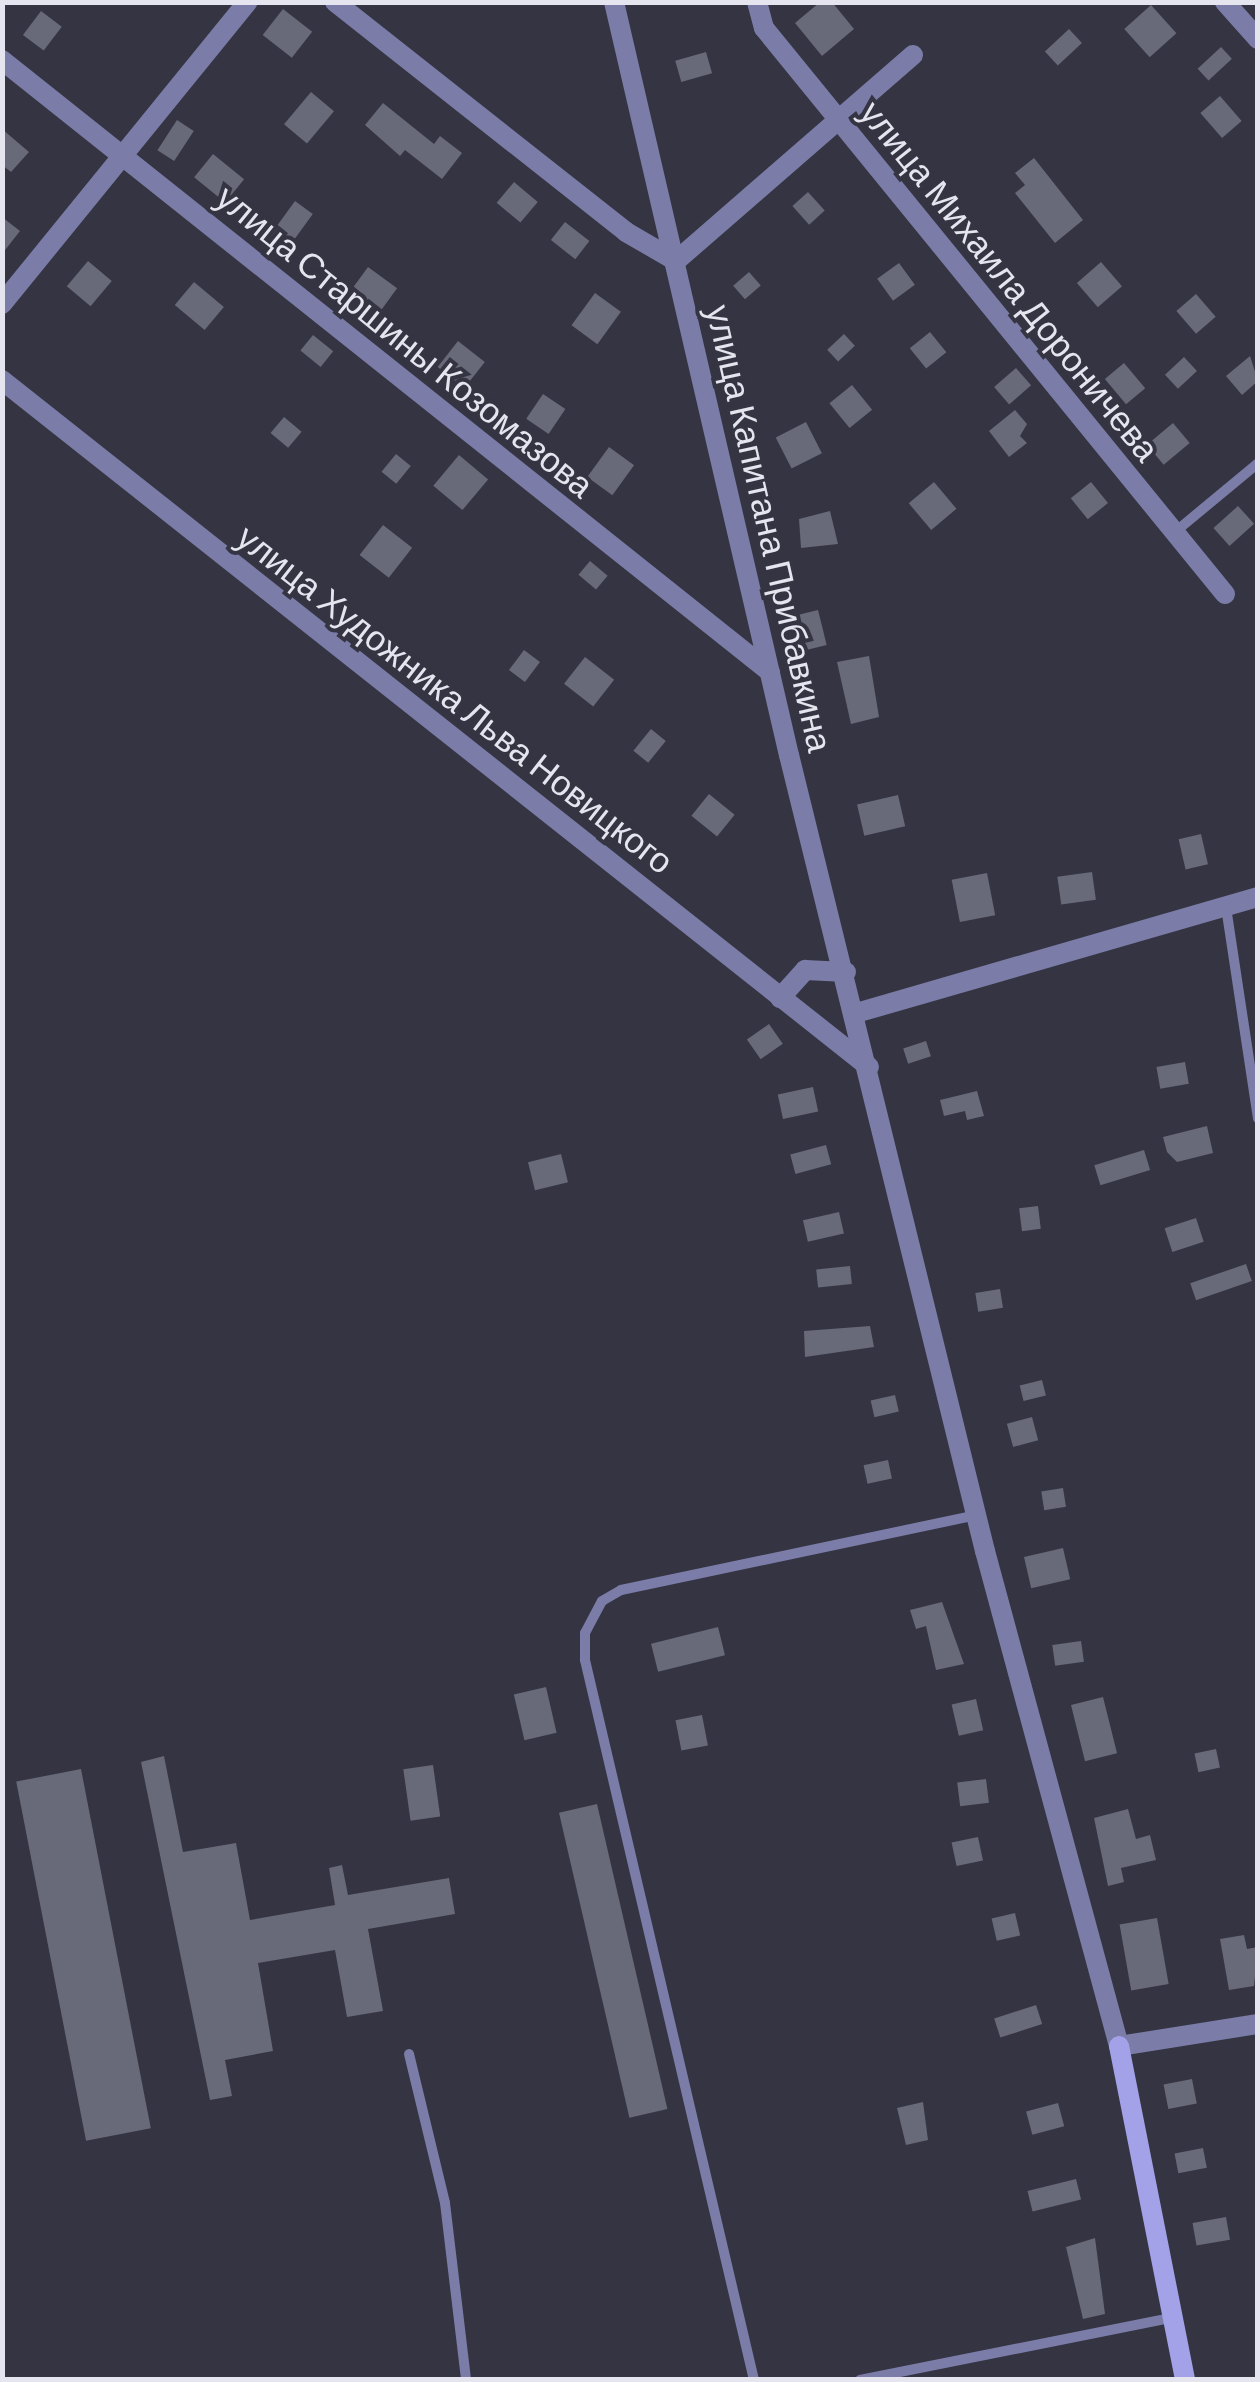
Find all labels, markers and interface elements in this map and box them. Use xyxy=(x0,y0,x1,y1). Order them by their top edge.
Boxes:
street label: улица Михаила Дороничева xyxy=(853,91,1169,469)
street label: улица Старшины Козомазова xyxy=(209,175,603,505)
street label: улица Капитана Прибавкина xyxy=(699,300,843,756)
street label: улица Художника Льва Новицкого xyxy=(230,515,682,881)

